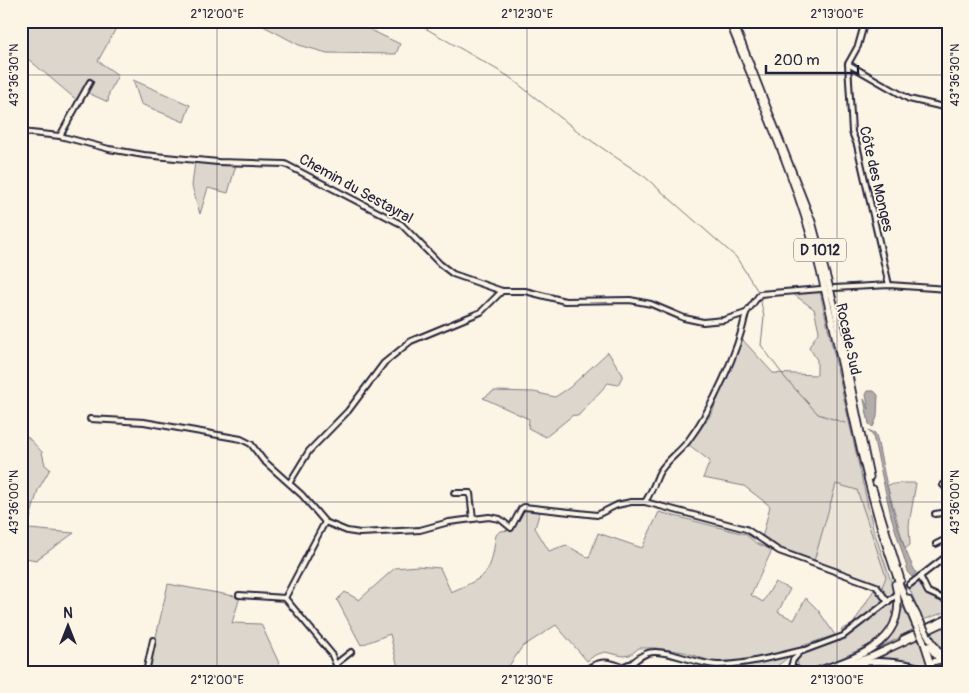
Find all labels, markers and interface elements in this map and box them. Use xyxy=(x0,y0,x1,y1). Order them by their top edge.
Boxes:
text: 2°12'00"E xyxy=(190,7,244,22)
text: 2°12'30"E xyxy=(501,7,553,22)
text: 2°13'00"E xyxy=(810,7,864,22)
scale bar xyxy=(766,42,859,74)
text: 43°36'30"N xyxy=(7,44,22,106)
text: 43°36'30"N xyxy=(948,44,963,106)
text: 200 m xyxy=(774,51,819,70)
street label: Côte des Monges xyxy=(855,124,897,234)
street label: Chemin du Sestayral xyxy=(296,150,416,228)
road number: D 1012 xyxy=(794,238,846,262)
street label: Rocade Sud xyxy=(831,301,865,377)
text: 43°36'00"N xyxy=(7,470,22,534)
text: 43°36'00"N xyxy=(948,470,963,534)
north arrow xyxy=(42,600,92,650)
text: N xyxy=(63,605,73,622)
text: 2°12'00"E xyxy=(190,673,244,688)
text: 2°12'30"E xyxy=(501,673,553,688)
text: 2°13'00"E xyxy=(810,673,864,688)

